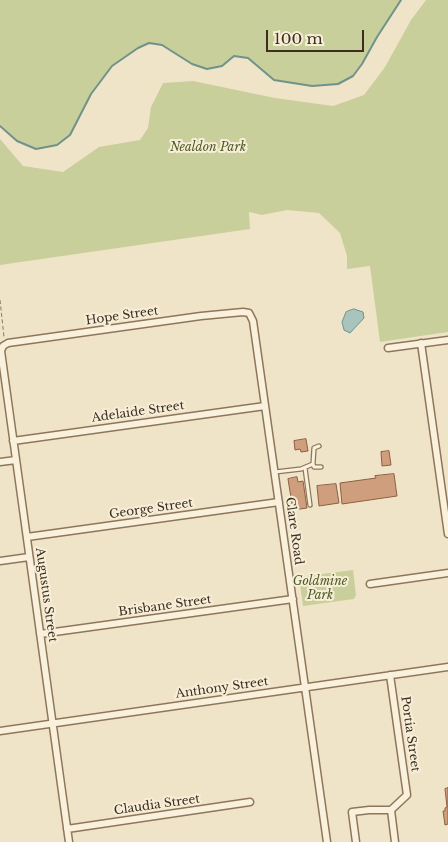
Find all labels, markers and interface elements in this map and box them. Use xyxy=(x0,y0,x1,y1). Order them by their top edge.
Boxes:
scale bar xyxy=(268,20,366,52)
text: 100 m xyxy=(274,29,323,48)
park label: Nealdon Park xyxy=(170,141,246,155)
street label: Hope Street xyxy=(85,304,159,328)
street label: Adelaide Street xyxy=(91,398,185,426)
street label: George Street xyxy=(108,496,194,522)
street label: Clare Road xyxy=(282,496,306,566)
street label: Augustus Street xyxy=(32,547,60,643)
park label: Goldmine Park xyxy=(293,575,347,603)
street label: Brisbane Street xyxy=(118,592,212,620)
street label: Anthony Street xyxy=(175,674,269,702)
street label: Portia Street xyxy=(398,695,422,773)
street label: Claudia Street xyxy=(113,792,201,818)

